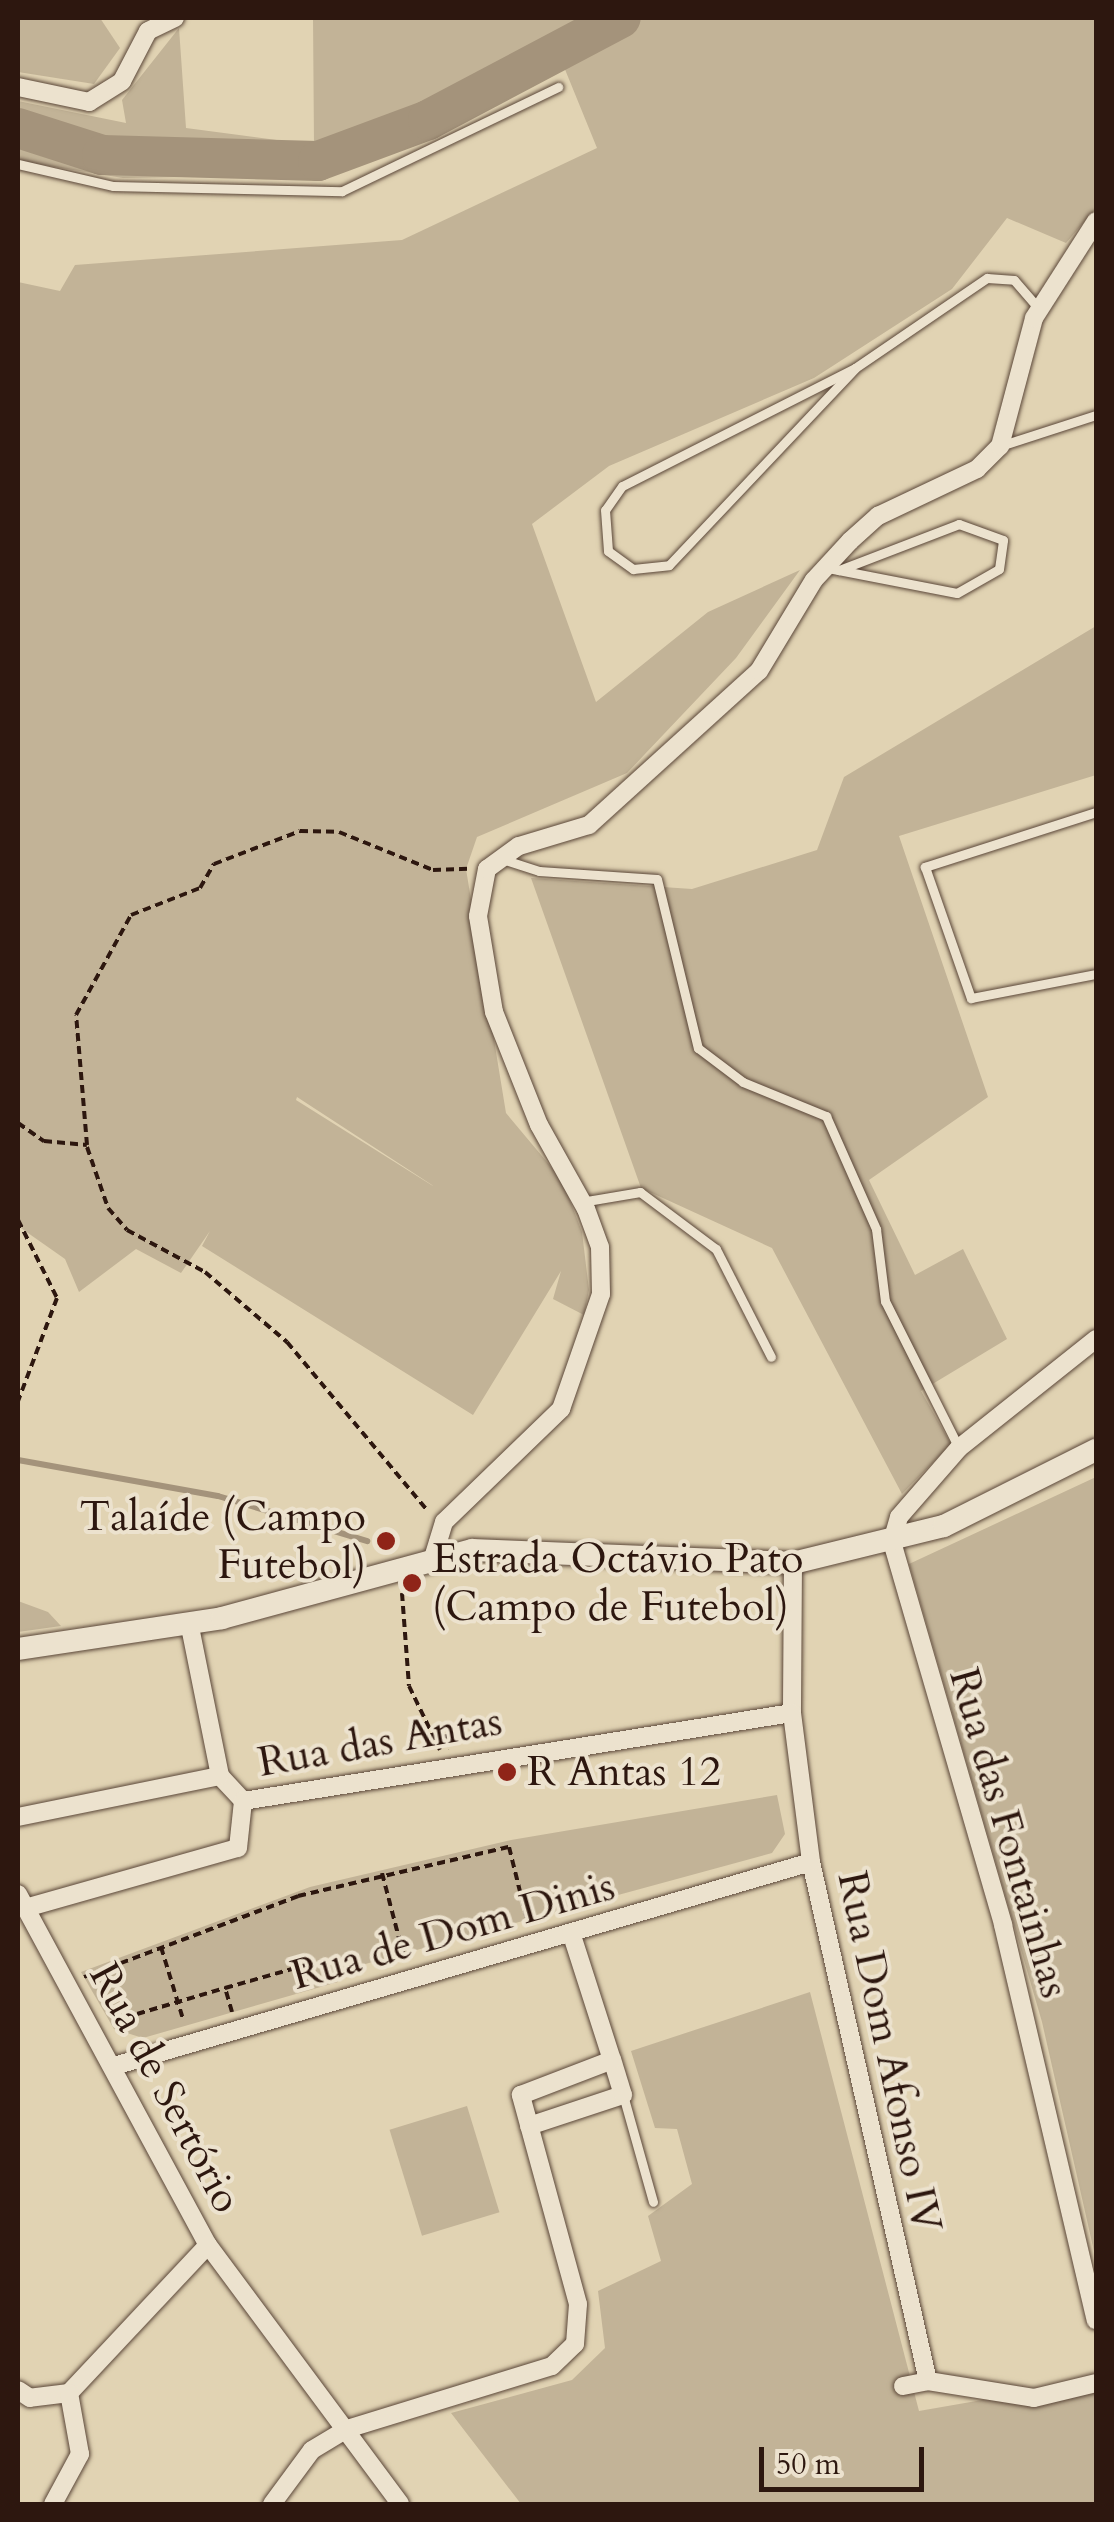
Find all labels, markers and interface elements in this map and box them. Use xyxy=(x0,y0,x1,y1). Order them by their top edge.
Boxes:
place label: Talaíde (Campo Futebol) xyxy=(80,1492,366,1590)
marker: Talaíde (Campo Futebol) xyxy=(375,1530,397,1552)
place label: Estrada Octávio Pato (Campo de Futebol) xyxy=(432,1534,803,1632)
marker: Estrada Octávio Pato (Campo de Futebol) xyxy=(401,1572,423,1594)
street label: Rua das Fontainhas xyxy=(938,1663,1080,2003)
street label: Rua das Antas xyxy=(254,1696,506,1788)
place label: R Antas 12 xyxy=(527,1747,721,1797)
marker: R Antas 12 xyxy=(496,1761,518,1783)
street label: Rua de Dom Dinis xyxy=(286,1861,620,2001)
street label: Rua Dom Afonso IV xyxy=(826,1867,952,2237)
street label: Rua de Sertório xyxy=(78,1955,252,2221)
scale bar xyxy=(764,2427,929,2489)
text: 50 m xyxy=(776,2444,840,2485)

